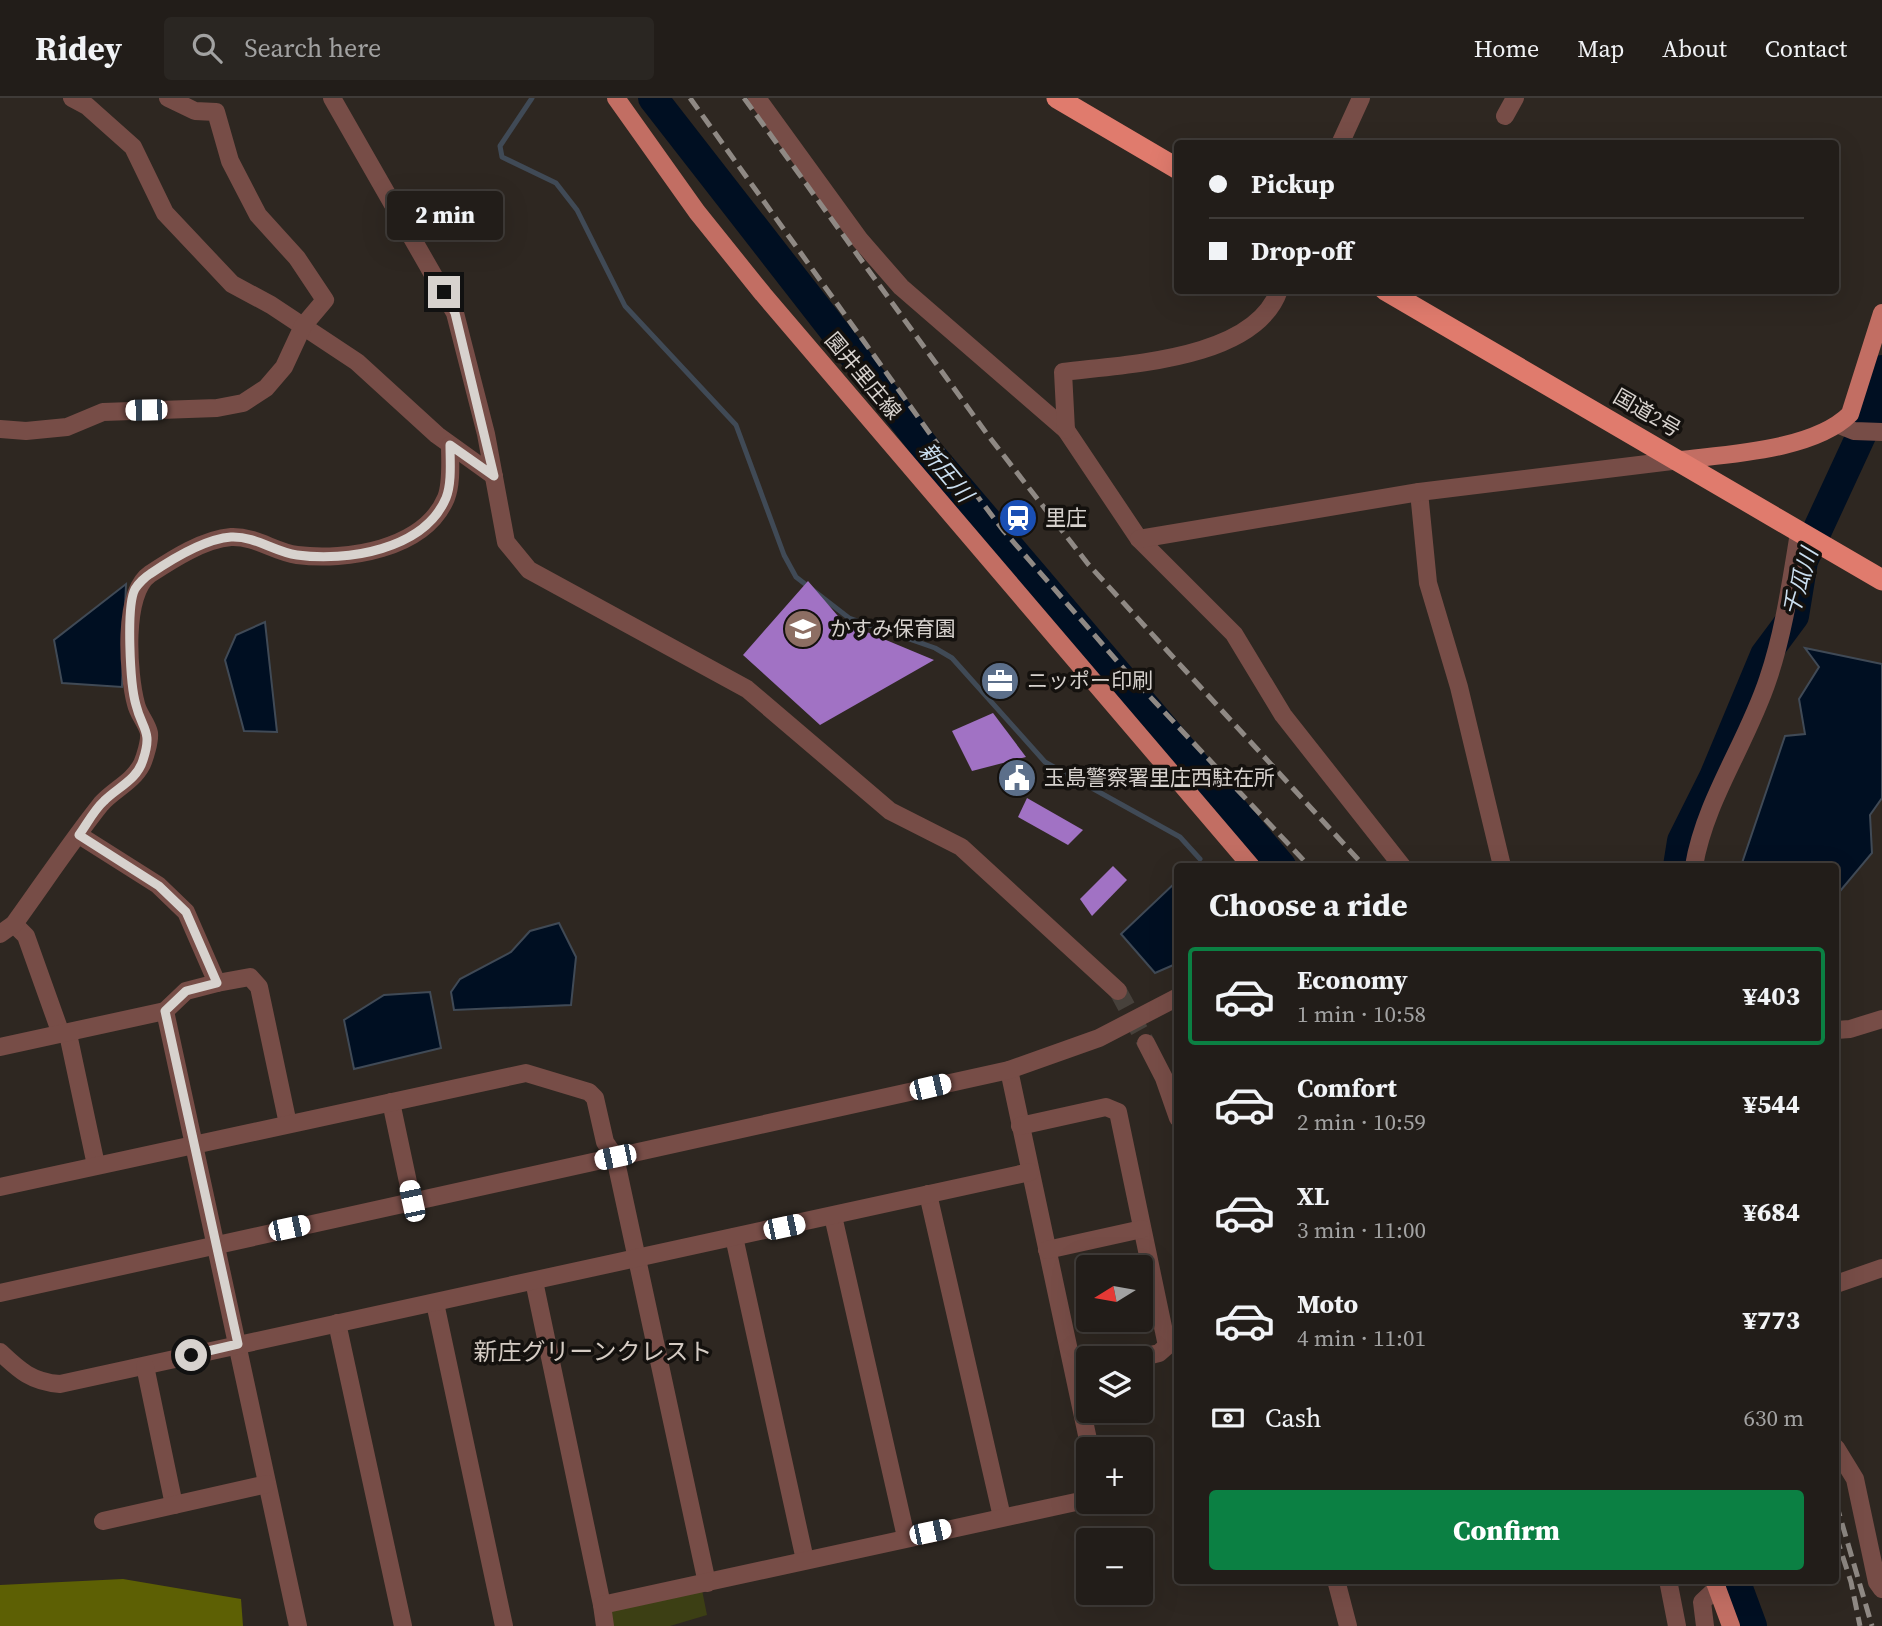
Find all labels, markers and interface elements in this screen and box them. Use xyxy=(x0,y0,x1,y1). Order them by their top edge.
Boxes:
search box xyxy=(164,17,654,80)
text: Ridey xyxy=(35,26,122,71)
icon: search xyxy=(188,29,226,67)
text: Search here xyxy=(244,30,381,66)
text: Home xyxy=(1474,32,1539,65)
text: Map xyxy=(1577,32,1624,65)
text: About xyxy=(1662,32,1727,65)
text: Contact xyxy=(1765,32,1847,65)
text: Pickup xyxy=(1251,166,1335,202)
callout: 2 min xyxy=(386,190,502,240)
text: 2 min xyxy=(415,199,475,231)
text: Drop-off xyxy=(1251,233,1353,269)
route end xyxy=(428,276,460,308)
street label: 園井里庄線 xyxy=(819,326,908,425)
street label: 国道2号 xyxy=(1608,382,1686,443)
car xyxy=(125,399,168,421)
water label: 新圧川 xyxy=(912,435,982,511)
station icon: 里庄 xyxy=(997,497,1039,539)
place label: 里庄 xyxy=(1045,503,1087,532)
water label: 千瓜川 xyxy=(1775,541,1826,620)
school or university icon: かすみ保育園 xyxy=(782,608,824,650)
place label: かすみ保育園 xyxy=(830,614,956,643)
office icon: ニッポー印刷 xyxy=(979,660,1021,702)
place label: ニッポー印刷 xyxy=(1027,666,1153,695)
public building icon: 玉島警察署里庄西駐在所 xyxy=(996,757,1038,799)
place label: 玉島警察署里庄西駐在所 xyxy=(1044,763,1275,792)
text: Choose a ride xyxy=(1209,883,1408,927)
text: Economy xyxy=(1297,962,1408,998)
icon: car xyxy=(1213,965,1276,1028)
text: ¥403 xyxy=(1743,978,1800,1014)
text: 1 min · 10:58 xyxy=(1297,998,1426,1030)
text: Comfort xyxy=(1297,1070,1397,1106)
car xyxy=(908,1072,953,1102)
icon: car xyxy=(1213,1073,1276,1136)
text: ¥544 xyxy=(1743,1086,1800,1122)
text: 2 min · 10:59 xyxy=(1297,1106,1426,1138)
car xyxy=(593,1142,638,1172)
car xyxy=(398,1178,427,1224)
text: XL xyxy=(1297,1178,1329,1214)
icon: car xyxy=(1213,1181,1276,1244)
text: ¥684 xyxy=(1743,1194,1800,1230)
car xyxy=(762,1212,807,1242)
car xyxy=(267,1213,312,1243)
text: 3 min · 11:00 xyxy=(1297,1214,1426,1246)
north arrow xyxy=(1076,1255,1153,1332)
map controls xyxy=(1076,1255,1153,1605)
text: Moto xyxy=(1297,1286,1358,1322)
icon: car xyxy=(1213,1289,1276,1352)
text: ¥773 xyxy=(1743,1302,1800,1338)
text: 4 min · 11:01 xyxy=(1297,1322,1426,1354)
district label: 新庄グリーンクレスト xyxy=(474,1335,712,1368)
route start xyxy=(175,1339,207,1371)
button: layers xyxy=(1076,1346,1153,1423)
icon: cash xyxy=(1209,1399,1247,1437)
text: Cash xyxy=(1265,1400,1321,1436)
text: 630 m xyxy=(1743,1402,1804,1434)
button: + xyxy=(1076,1437,1153,1514)
button: Confirm xyxy=(1209,1490,1804,1570)
car xyxy=(908,1517,953,1547)
button: − xyxy=(1076,1528,1153,1605)

